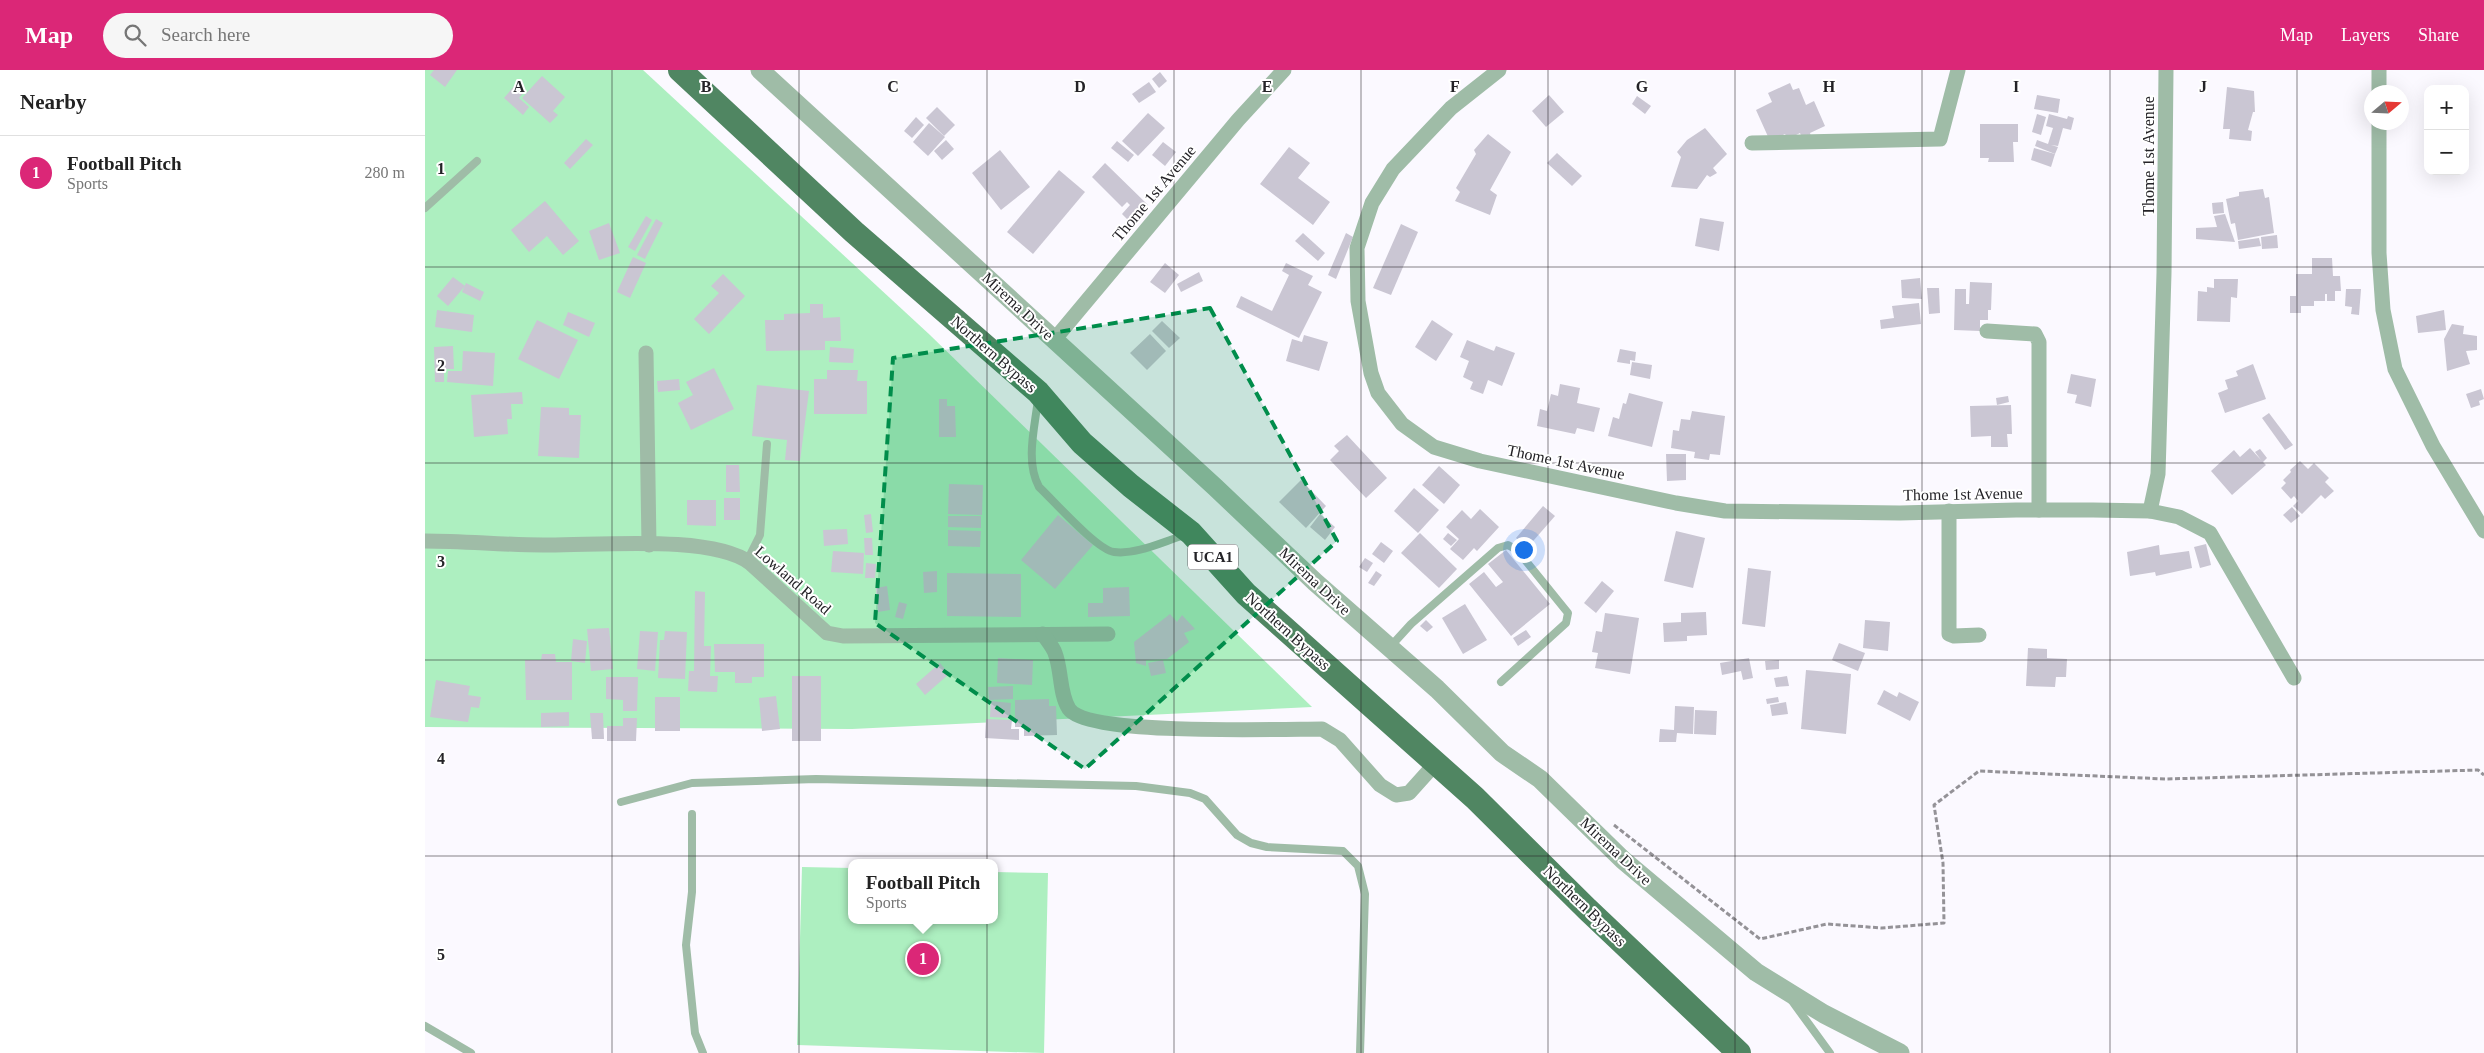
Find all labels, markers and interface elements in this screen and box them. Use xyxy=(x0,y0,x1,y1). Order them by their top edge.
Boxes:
search box xyxy=(103,13,453,58)
icon: search xyxy=(121,21,149,49)
text: Map xyxy=(25,22,73,48)
text: Search here xyxy=(161,24,250,45)
text: Map xyxy=(2280,25,2313,45)
text: Layers xyxy=(2341,25,2390,45)
text: Share xyxy=(2418,25,2459,45)
text: A xyxy=(513,78,525,95)
text: B xyxy=(701,78,712,95)
text: C xyxy=(887,78,899,95)
text: D xyxy=(1074,78,1086,95)
text: E xyxy=(1262,78,1272,95)
text: F xyxy=(1450,78,1460,95)
text: G xyxy=(1636,78,1649,95)
text: H xyxy=(1823,78,1836,95)
text: I xyxy=(2013,78,2019,95)
text: J xyxy=(2199,78,2207,95)
north arrow xyxy=(2364,85,2409,130)
map controls xyxy=(2424,85,2469,175)
button: + xyxy=(2424,85,2469,130)
text: Nearby xyxy=(20,90,87,114)
street label: Thome 1st Avenue xyxy=(2140,96,2157,216)
button: − xyxy=(2424,130,2469,175)
street label: Thome 1st Avenue xyxy=(1109,142,1199,244)
text: Football Pitch xyxy=(67,153,182,174)
text: 1 xyxy=(437,160,445,177)
text: 1 xyxy=(32,164,40,181)
text: 280 m xyxy=(365,164,405,181)
text: Sports xyxy=(67,175,108,192)
street label: Mirema Drive xyxy=(979,269,1057,343)
street label: Northern Bypass xyxy=(947,312,1040,397)
text: 2 xyxy=(437,357,445,374)
street label: Thome 1st Avenue xyxy=(1506,441,1626,483)
street label: Thome 1st Avenue xyxy=(1903,484,2023,504)
your location xyxy=(1511,537,1537,563)
street label: Lowland Road xyxy=(752,543,834,617)
road number: UCA1 xyxy=(1188,544,1238,570)
street label: Mirema Drive xyxy=(1276,544,1354,618)
text: 3 xyxy=(437,553,445,570)
street label: Northern Bypass xyxy=(1242,589,1334,674)
text: 4 xyxy=(437,750,445,767)
street label: Mirema Drive xyxy=(1577,814,1655,888)
popup xyxy=(848,859,998,924)
street label: Northern Bypass xyxy=(1540,862,1630,950)
text: Football Pitch xyxy=(866,872,980,893)
text: Sports xyxy=(866,894,907,911)
pin: 1 xyxy=(907,940,939,978)
text: 5 xyxy=(437,946,445,963)

